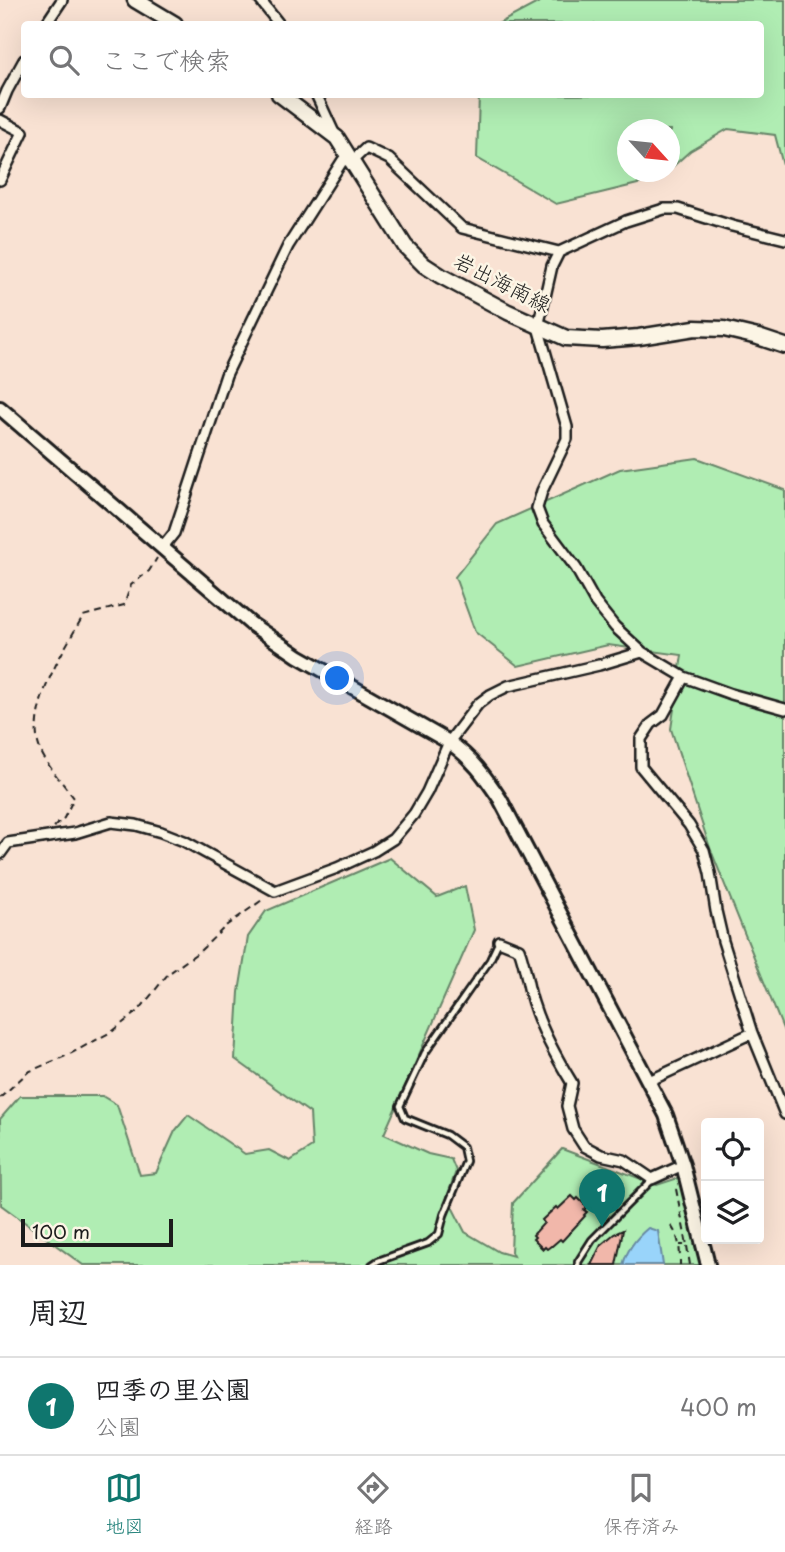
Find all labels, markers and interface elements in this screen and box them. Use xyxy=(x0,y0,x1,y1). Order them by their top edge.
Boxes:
search box xyxy=(21,21,764,98)
text: ここで検索 xyxy=(101,40,231,79)
icon: search xyxy=(45,41,83,79)
north arrow xyxy=(617,119,680,182)
street label: 岩出海南線 xyxy=(449,243,557,319)
your location xyxy=(320,661,354,695)
map controls xyxy=(701,1118,764,1244)
button: locate xyxy=(701,1118,764,1181)
pin: 1 xyxy=(579,1169,625,1227)
button: layers xyxy=(701,1181,764,1244)
scale bar xyxy=(21,1216,173,1248)
text: 100 m xyxy=(32,1217,90,1245)
text: 周辺 xyxy=(28,1288,88,1333)
text: 四季の里公園 xyxy=(95,1369,251,1408)
text: 1 xyxy=(46,1389,57,1424)
text: 400 m xyxy=(680,1389,757,1424)
text: 公園 xyxy=(95,1408,141,1443)
tab: 地図 xyxy=(105,1469,144,1539)
tab: 経路 xyxy=(354,1469,393,1539)
tab: 保存済み xyxy=(603,1469,680,1539)

